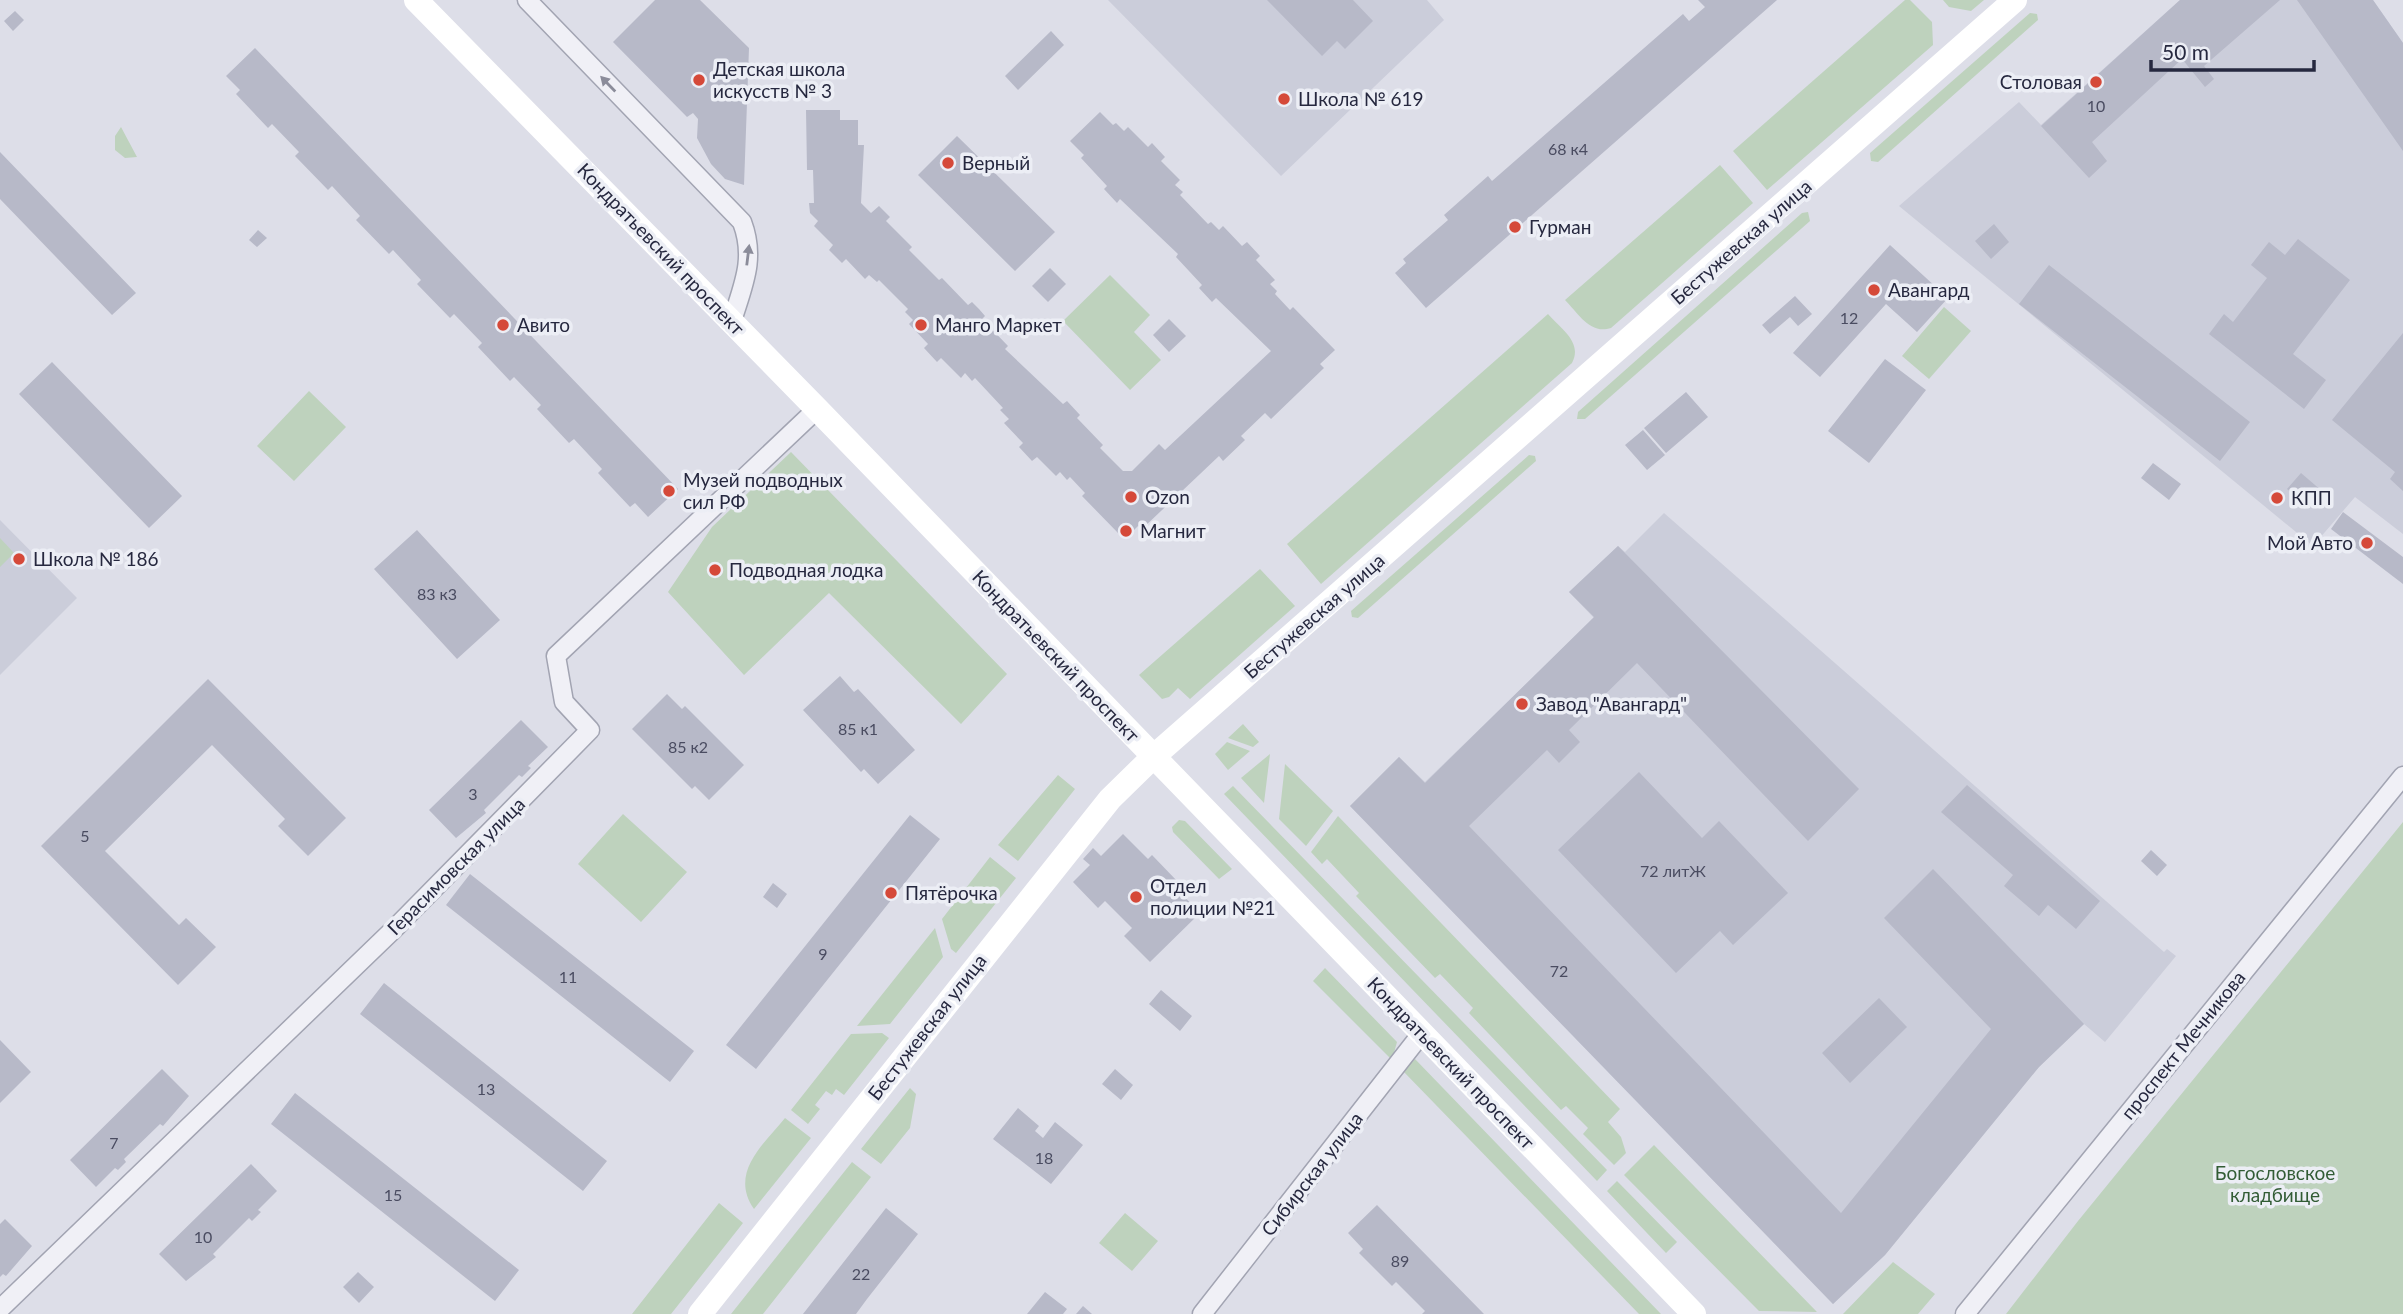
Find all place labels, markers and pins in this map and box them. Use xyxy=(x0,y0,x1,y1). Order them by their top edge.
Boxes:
place label: Детская школа искусств № 3 xyxy=(713,57,845,102)
place label: Столовая xyxy=(2000,70,2082,93)
marker: Детская школа искусств № 3 xyxy=(691,72,707,88)
marker: Столовая xyxy=(2088,74,2104,90)
place label: Школа № 619 xyxy=(1298,87,1424,110)
marker: Школа № 619 xyxy=(1276,91,1292,107)
place label: Верный xyxy=(962,151,1030,174)
marker: Верный xyxy=(940,155,956,171)
place label: Гурман xyxy=(1529,215,1591,238)
marker: Гурман xyxy=(1507,219,1523,235)
place label: Авангард xyxy=(1888,278,1970,301)
marker: Авангард xyxy=(1866,282,1882,298)
place label: Авито xyxy=(517,313,570,336)
place label: Манго Маркет xyxy=(935,313,1062,336)
marker: Авито xyxy=(495,317,511,333)
marker: Манго Маркет xyxy=(913,317,929,333)
place label: Музей подводных сил РФ xyxy=(683,468,843,513)
marker: Музей подводных сил РФ xyxy=(661,483,677,499)
place label: Ozon xyxy=(1145,485,1190,508)
place label: КПП xyxy=(2291,486,2332,509)
marker: Ozon xyxy=(1123,489,1139,505)
marker: КПП xyxy=(2269,490,2285,506)
place label: Магнит xyxy=(1140,519,1206,542)
marker: Магнит xyxy=(1118,523,1134,539)
place label: Мой Авто xyxy=(2267,531,2353,554)
marker: Мой Авто xyxy=(2359,535,2375,551)
place label: Школа № 186 xyxy=(33,547,159,570)
marker: Школа № 186 xyxy=(11,551,27,567)
place label: Подводная лодка xyxy=(729,558,883,581)
marker: Подводная лодка xyxy=(707,562,723,578)
place label: Завод "Авангард" xyxy=(1536,692,1687,715)
marker: Завод "Авангард" xyxy=(1514,696,1530,712)
place label: Отдел полиции №21 xyxy=(1150,874,1276,919)
place label: Пятёрочка xyxy=(905,881,998,904)
marker: Пятёрочка xyxy=(883,885,899,901)
marker: Отдел полиции №21 xyxy=(1128,889,1144,905)

